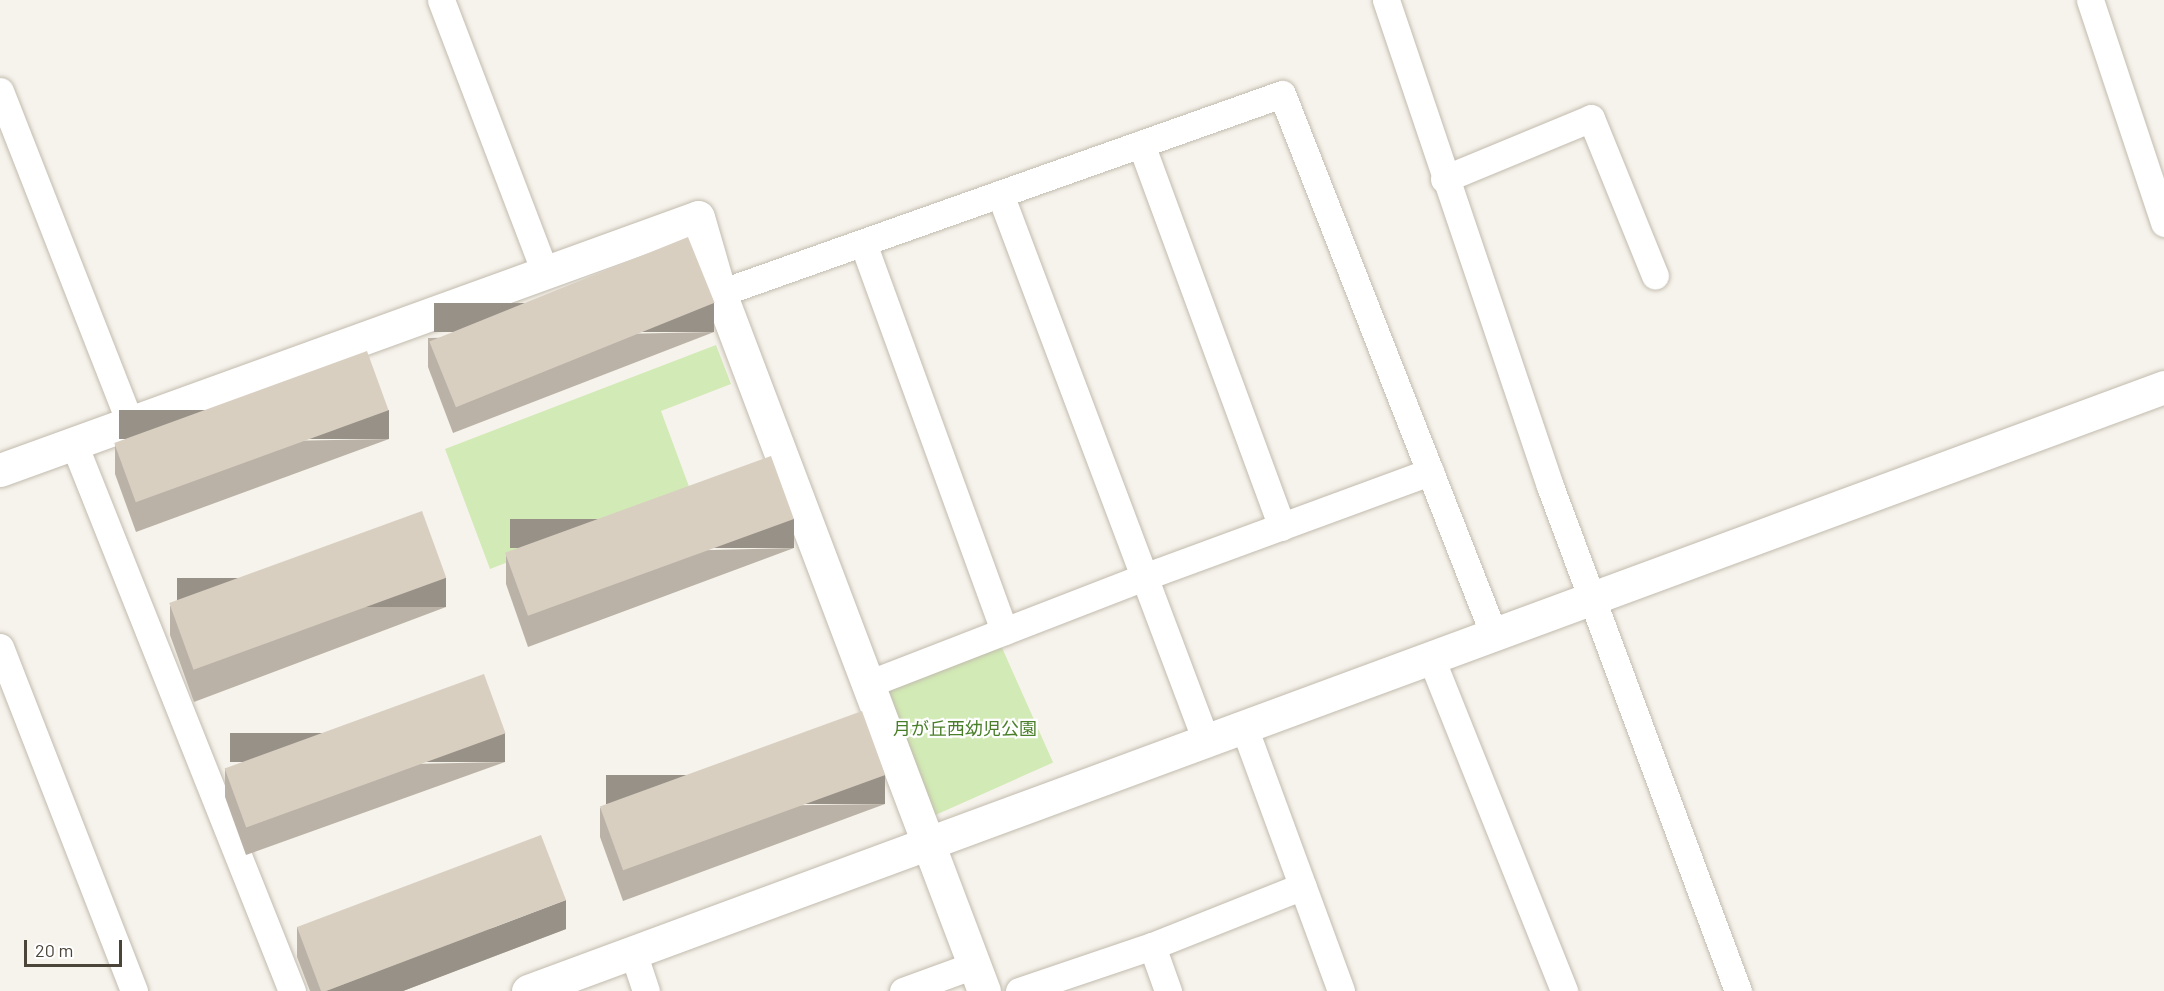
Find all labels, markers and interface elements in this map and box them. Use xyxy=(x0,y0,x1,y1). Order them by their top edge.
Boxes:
park label: 月が丘西幼児公園 xyxy=(893,717,1037,739)
scale bar xyxy=(27,928,124,966)
text: 20 m xyxy=(35,939,73,961)

